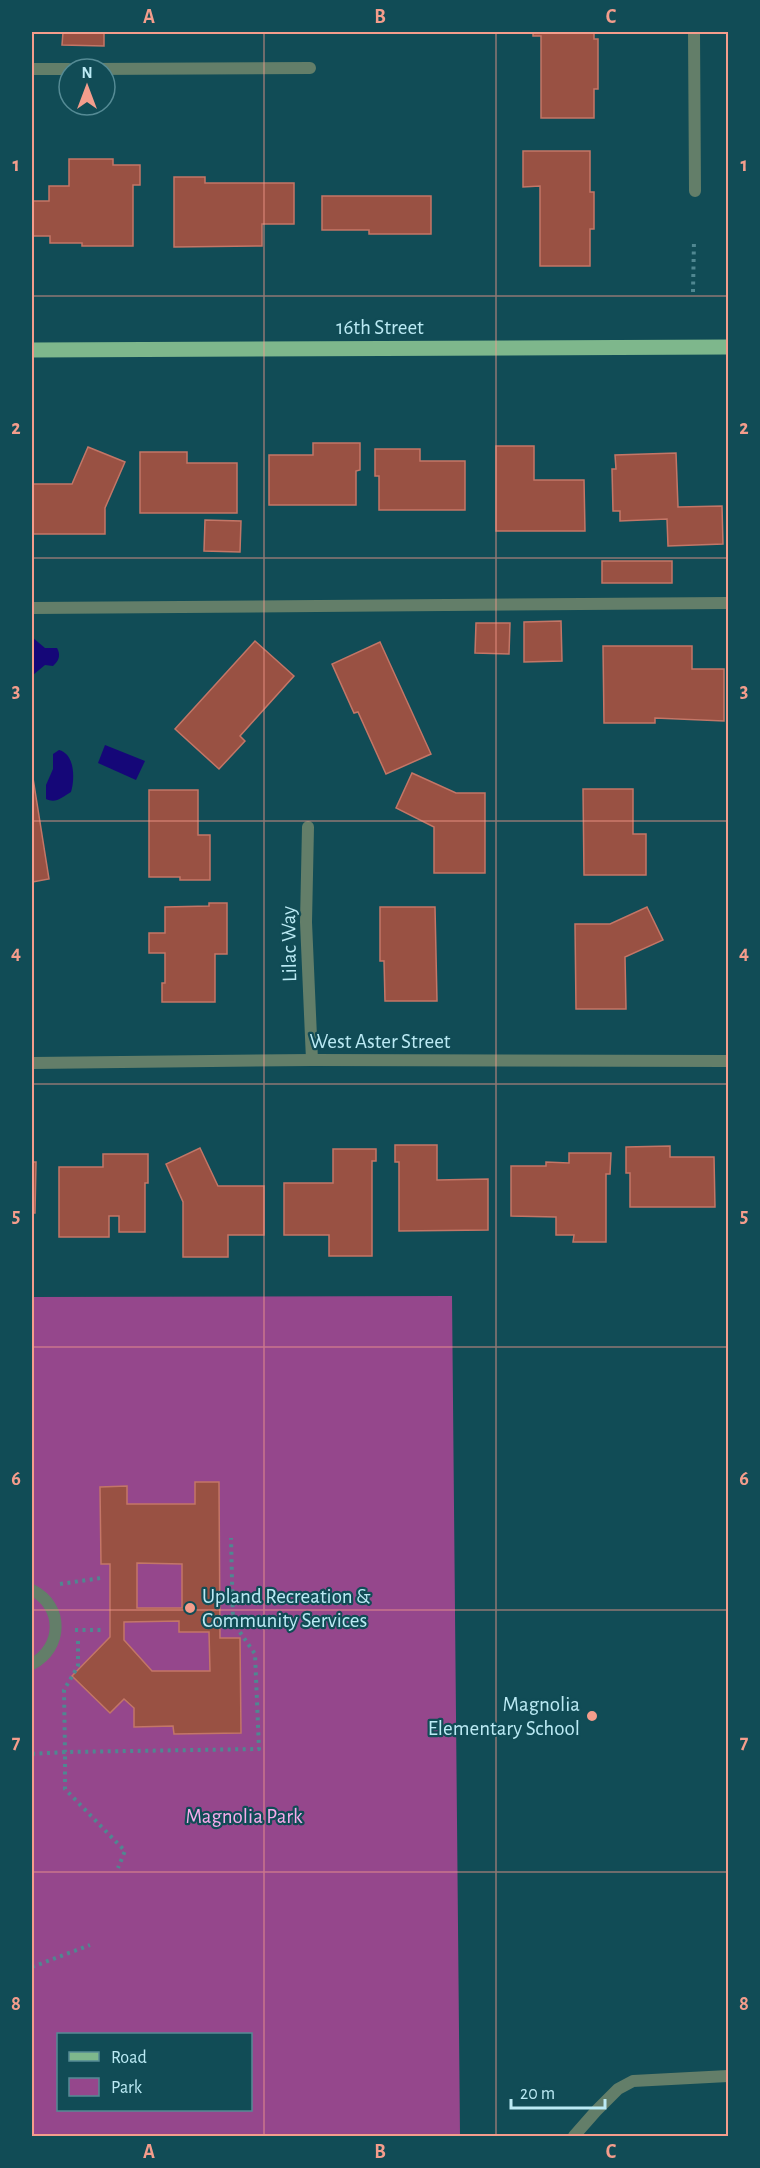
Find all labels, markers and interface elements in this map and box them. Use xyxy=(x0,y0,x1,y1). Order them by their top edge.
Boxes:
text: A xyxy=(143,7,155,27)
text: B xyxy=(374,7,386,27)
text: C xyxy=(606,7,617,27)
north arrow xyxy=(57,57,117,117)
text: N xyxy=(81,65,93,81)
text: 1 xyxy=(12,155,20,175)
text: 1 xyxy=(740,155,748,175)
street label: 16th Street xyxy=(336,317,424,338)
text: 2 xyxy=(11,418,21,438)
text: 2 xyxy=(739,418,749,438)
text: 3 xyxy=(12,681,20,701)
text: 3 xyxy=(740,681,748,701)
street label: Lilac Way xyxy=(278,906,300,982)
text: 4 xyxy=(11,943,21,963)
text: 4 xyxy=(739,943,749,963)
street label: West Aster Street xyxy=(309,1031,451,1052)
text: 5 xyxy=(12,1206,20,1226)
text: 5 xyxy=(740,1206,748,1226)
text: 6 xyxy=(11,1469,21,1489)
text: 6 xyxy=(739,1469,749,1489)
place label: Upland Recreation & Community Services xyxy=(202,1586,371,1631)
marker: Upland Recreation & Community Services xyxy=(183,1601,197,1615)
place label: Magnolia Elementary School xyxy=(428,1694,580,1739)
marker: Magnolia Elementary School xyxy=(585,1709,599,1723)
text: 7 xyxy=(12,1732,21,1752)
text: 7 xyxy=(740,1732,749,1752)
park label: Magnolia Park xyxy=(185,1806,303,1827)
text: 8 xyxy=(11,1994,21,2014)
text: 8 xyxy=(739,1994,749,2014)
legend xyxy=(57,2033,252,2111)
text: Road xyxy=(111,2049,147,2067)
scale bar xyxy=(511,2072,606,2110)
text: Park xyxy=(111,2079,143,2097)
text: 20 m xyxy=(520,2085,555,2103)
text: A xyxy=(143,2142,155,2162)
text: B xyxy=(374,2142,386,2162)
text: C xyxy=(606,2142,617,2162)

